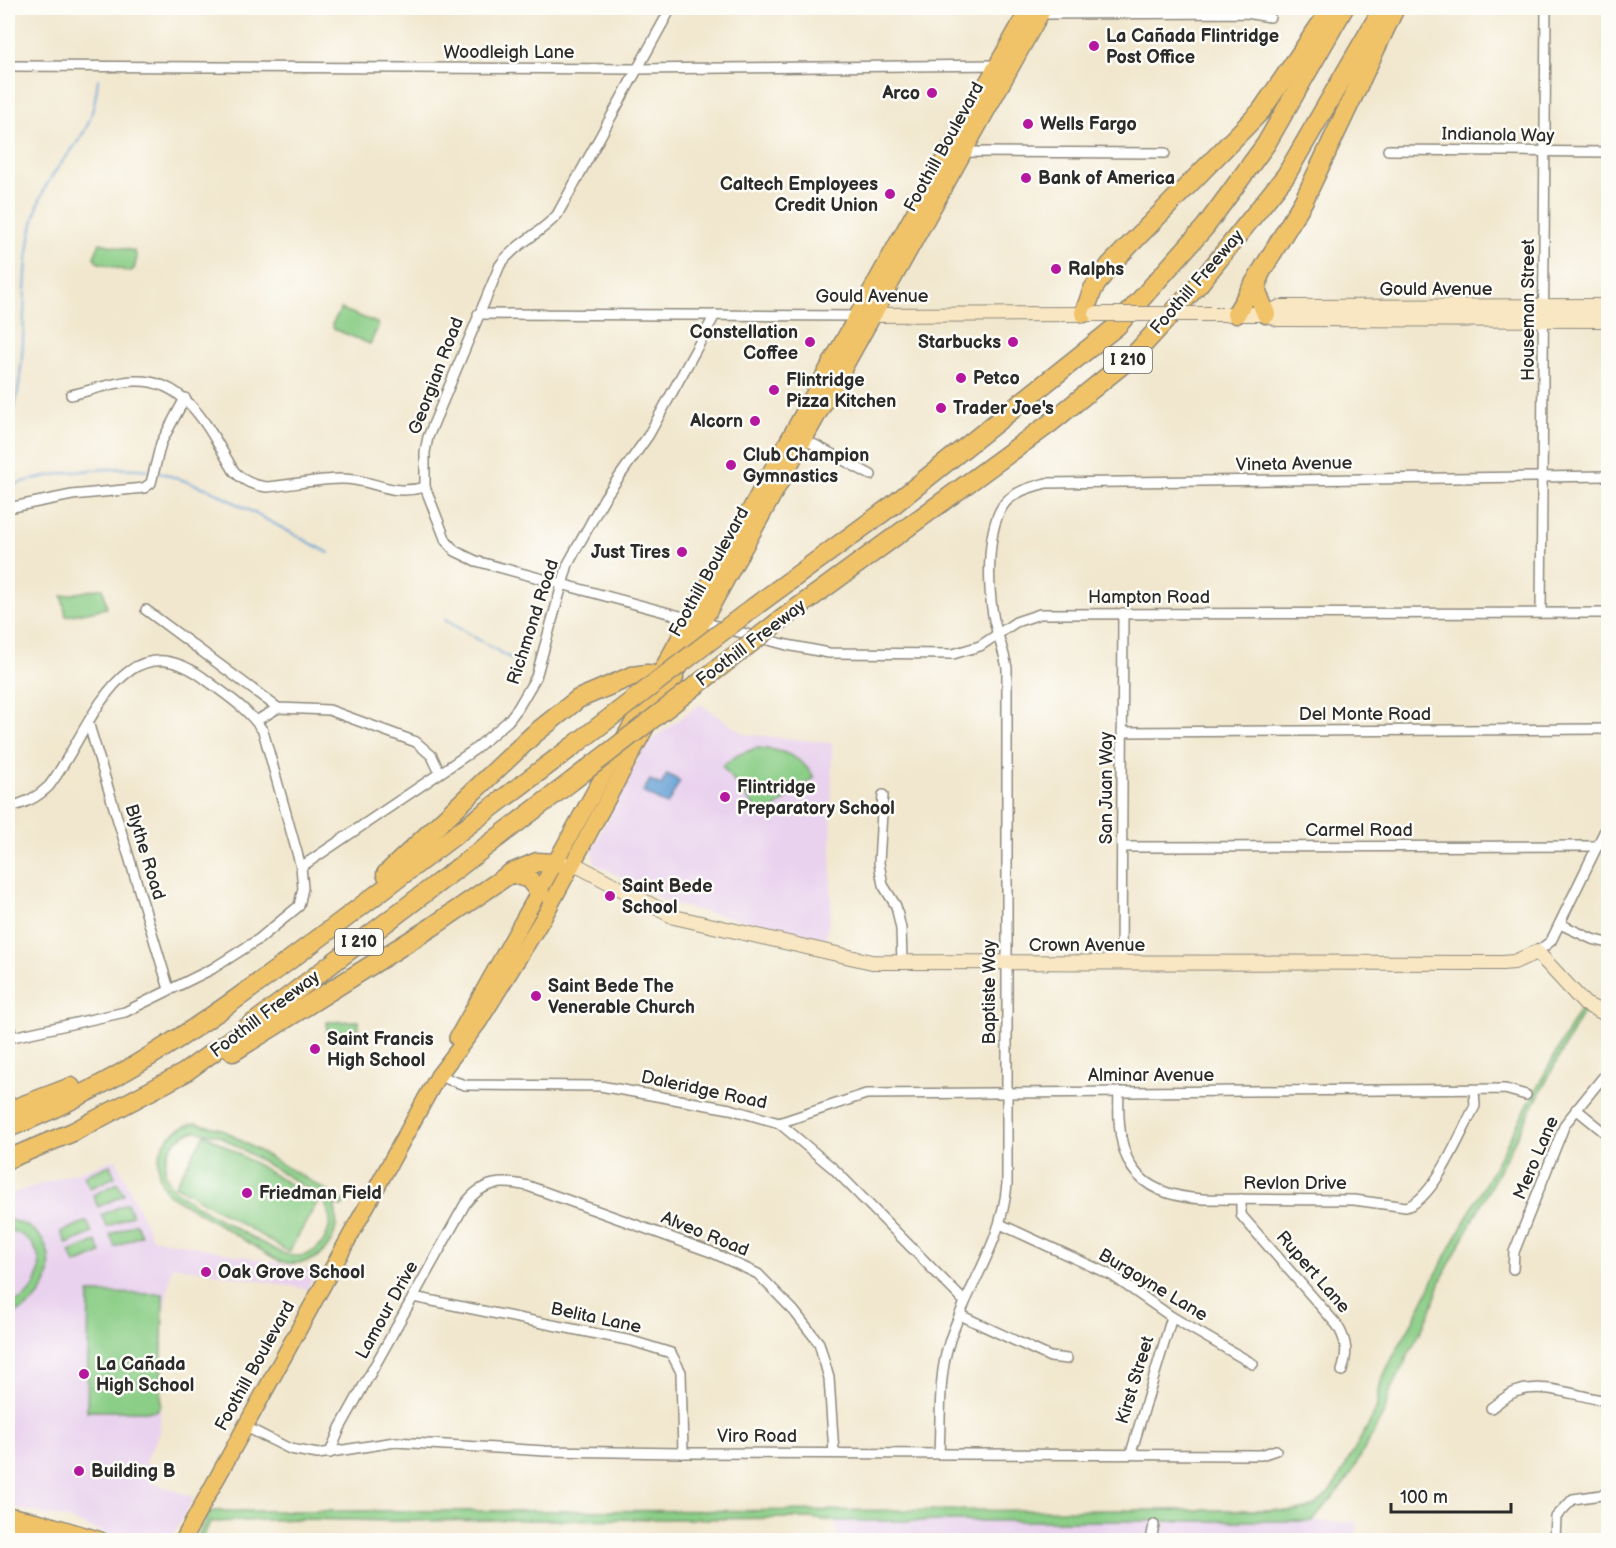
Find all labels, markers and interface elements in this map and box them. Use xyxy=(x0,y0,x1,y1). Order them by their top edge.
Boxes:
place label: La Cañada Flintridge Post Office xyxy=(1106,26,1279,68)
marker: La Cañada Flintridge Post Office xyxy=(1087,39,1101,53)
street label: Woodleigh Lane xyxy=(444,42,575,63)
street label: Foothill Boulevard xyxy=(900,79,988,215)
place label: Arco xyxy=(881,83,920,104)
marker: Arco xyxy=(925,86,939,100)
place label: Wells Fargo xyxy=(1040,114,1137,135)
marker: Wells Fargo xyxy=(1021,117,1035,131)
street label: Indianola Way xyxy=(1441,124,1555,146)
place label: Bank of America xyxy=(1038,168,1175,189)
marker: Bank of America xyxy=(1019,171,1033,185)
place label: Caltech Employees Credit Union xyxy=(720,174,878,216)
marker: Caltech Employees Credit Union xyxy=(883,187,897,201)
street label: Foothill Freeway xyxy=(1146,225,1249,339)
street label: Houseman Street xyxy=(1518,239,1539,381)
place label: Ralphs xyxy=(1068,259,1124,280)
marker: Ralphs xyxy=(1049,262,1063,276)
street label: Gould Avenue xyxy=(1379,279,1493,300)
street label: Gould Avenue xyxy=(815,286,929,307)
street label: Georgian Road xyxy=(404,314,468,438)
place label: Constellation Coffee xyxy=(690,322,798,364)
place label: Starbucks xyxy=(918,332,1001,353)
marker: Constellation Coffee xyxy=(803,335,817,349)
marker: Starbucks xyxy=(1006,335,1020,349)
road number: I 210 xyxy=(1104,347,1152,373)
place label: Petco xyxy=(973,368,1020,389)
place label: Flintridge Pizza Kitchen xyxy=(786,370,896,412)
marker: Petco xyxy=(954,371,968,385)
marker: Flintridge Pizza Kitchen xyxy=(767,383,781,397)
place label: Trader Joe's xyxy=(953,398,1054,419)
marker: Trader Joe's xyxy=(934,401,948,415)
place label: Alcorn xyxy=(689,411,743,432)
marker: Alcorn xyxy=(748,414,762,428)
place label: Club Champion Gymnastics xyxy=(743,445,869,487)
street label: Vineta Avenue xyxy=(1236,452,1353,476)
marker: Club Champion Gymnastics xyxy=(724,458,738,472)
street label: Foothill Boulevard xyxy=(665,504,753,640)
place label: Just Tires xyxy=(591,542,670,563)
marker: Just Tires xyxy=(675,545,689,559)
street label: Richmond Road xyxy=(503,557,563,687)
street label: Hampton Road xyxy=(1088,587,1210,608)
street label: Foothill Freeway xyxy=(692,595,811,691)
street label: Del Monte Road xyxy=(1299,704,1431,725)
street label: San Juan Way xyxy=(1096,731,1117,844)
place label: Flintridge Preparatory School xyxy=(737,777,895,819)
marker: Flintridge Preparatory School xyxy=(718,790,732,804)
street label: Blythe Road xyxy=(120,802,170,902)
street label: Carmel Road xyxy=(1305,820,1413,841)
place label: Saint Bede School xyxy=(622,876,713,918)
marker: Saint Bede School xyxy=(603,889,617,903)
road number: I 210 xyxy=(335,929,383,955)
street label: Crown Avenue xyxy=(1029,935,1146,956)
street label: Baptiste Way xyxy=(979,939,1000,1044)
street label: Foothill Freeway xyxy=(206,966,325,1062)
place label: Saint Bede The Venerable Church xyxy=(548,976,695,1018)
marker: Saint Bede The Venerable Church xyxy=(529,989,543,1003)
place label: Saint Francis High School xyxy=(327,1029,434,1071)
marker: Saint Francis High School xyxy=(308,1042,322,1056)
street label: Alminar Avenue xyxy=(1088,1065,1214,1086)
street label: Daleridge Road xyxy=(639,1066,769,1114)
street label: Mero Lane xyxy=(1509,1113,1563,1203)
street label: Revlon Drive xyxy=(1243,1173,1347,1194)
place label: Friedman Field xyxy=(259,1183,382,1204)
marker: Friedman Field xyxy=(240,1186,254,1200)
street label: Alveo Road xyxy=(658,1207,752,1261)
street label: Rupert Lane xyxy=(1272,1227,1355,1318)
street label: Burgoyne Lane xyxy=(1095,1244,1212,1326)
street label: Lamour Drive xyxy=(351,1257,423,1363)
place label: Oak Grove School xyxy=(218,1262,365,1283)
marker: Oak Grove School xyxy=(199,1265,213,1279)
street label: Foothill Boulevard xyxy=(211,1298,299,1434)
street label: Belita Lane xyxy=(549,1298,644,1338)
street label: Kirst Street xyxy=(1112,1333,1158,1426)
place label: La Cañada High School xyxy=(96,1354,194,1396)
marker: La Cañada High School xyxy=(77,1367,91,1381)
street label: Viro Road xyxy=(717,1426,797,1447)
place label: Building B xyxy=(91,1461,176,1482)
marker: Building B xyxy=(72,1464,86,1478)
scale bar xyxy=(1391,1476,1511,1514)
text: 100 m xyxy=(1400,1487,1448,1508)

